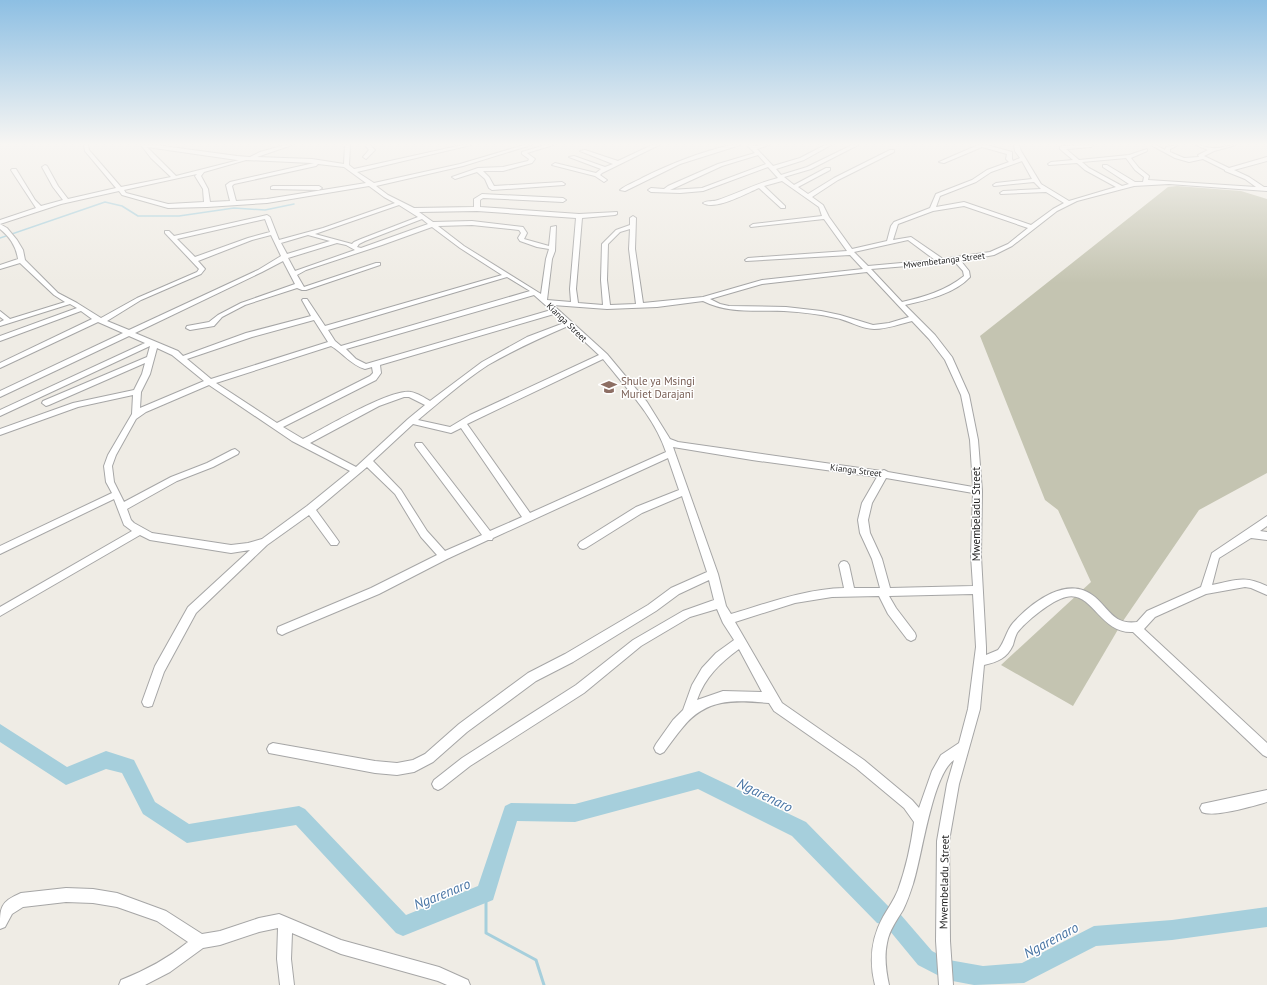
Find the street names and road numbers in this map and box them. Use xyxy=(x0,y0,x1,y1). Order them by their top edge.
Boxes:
street label: Mwembetanga Street xyxy=(903,250,985,270)
street label: Kianga Street xyxy=(544,300,590,344)
street label: Kianga Street xyxy=(830,461,882,479)
street label: Mwembeladu Street xyxy=(969,467,983,561)
street label: Mwembeladu Street xyxy=(936,834,952,929)

